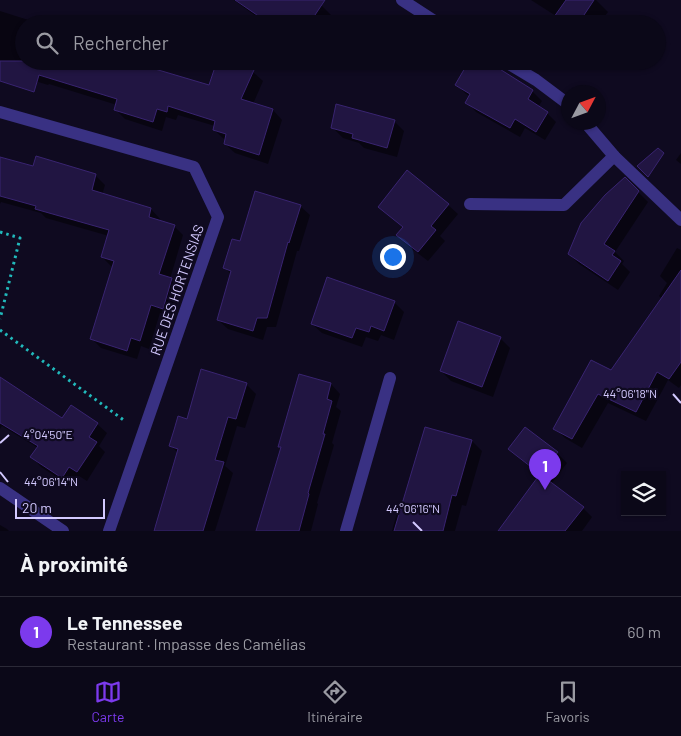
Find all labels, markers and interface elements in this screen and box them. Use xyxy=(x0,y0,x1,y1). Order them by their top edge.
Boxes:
search box xyxy=(15,15,666,70)
icon: search xyxy=(33,29,61,57)
text: Rechercher xyxy=(73,31,169,54)
north arrow xyxy=(561,85,606,130)
street label: RUE DES HORTENSIAS xyxy=(146,222,207,358)
your location xyxy=(380,244,406,270)
text: 44°06'18"N xyxy=(603,386,657,400)
text: 4°04'50"E xyxy=(23,427,73,441)
pin: 1 xyxy=(529,449,561,490)
map controls xyxy=(621,471,666,516)
button: layers xyxy=(621,471,666,516)
text: 44°06'14"N xyxy=(24,474,78,488)
scale bar xyxy=(15,496,105,519)
text: 20 m xyxy=(22,499,52,516)
text: 44°06'16"N xyxy=(386,501,440,515)
text: À proximité xyxy=(20,551,128,576)
text: Le Tennessee xyxy=(67,611,183,634)
text: 1 xyxy=(33,622,39,641)
text: 60 m xyxy=(627,622,661,641)
text: Restaurant · Impasse des Camélias xyxy=(67,634,306,653)
tab: Carte xyxy=(91,678,125,725)
tab: Itinéraire xyxy=(307,678,363,725)
tab: Favoris xyxy=(546,678,590,725)

